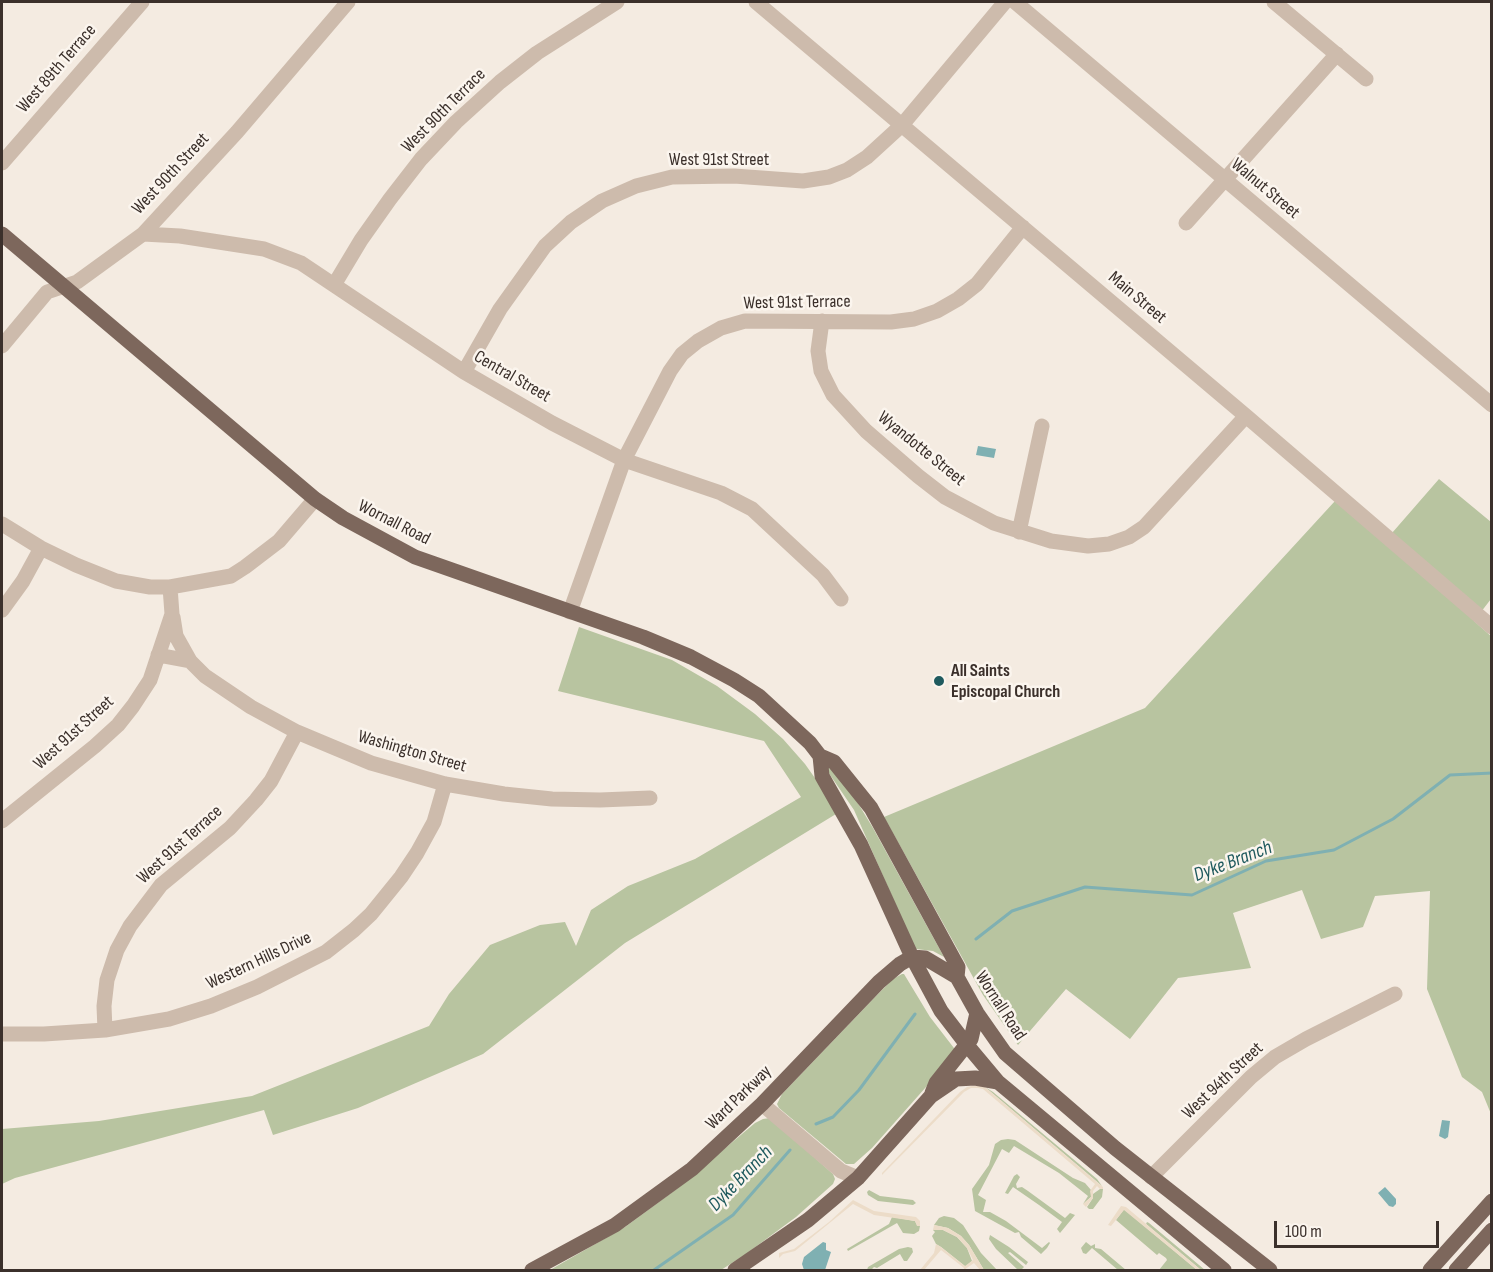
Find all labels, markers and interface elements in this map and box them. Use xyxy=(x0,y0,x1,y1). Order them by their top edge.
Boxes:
street label: West 89th Terrace xyxy=(13,20,101,118)
street label: West 90th Terrace xyxy=(397,64,491,158)
street label: West 90th Street xyxy=(128,129,214,219)
street label: West 91st Street xyxy=(669,149,769,171)
street label: Walnut Street xyxy=(1226,154,1304,224)
street label: Main Street xyxy=(1103,267,1171,329)
street label: West 91st Terrace xyxy=(743,291,851,315)
street label: Central Street xyxy=(470,346,554,408)
street label: Wyandotte Street xyxy=(873,407,969,491)
street label: Wornall Road xyxy=(354,496,434,550)
place label: All Saints Episcopal Church xyxy=(951,660,1060,702)
marker: All Saints Episcopal Church xyxy=(932,674,946,688)
street label: West 91st Street xyxy=(29,691,119,775)
street label: Washington Street xyxy=(355,726,469,778)
street label: West 91st Terrace xyxy=(133,801,227,889)
water label: Dyke Branch xyxy=(1190,836,1276,888)
street label: Western Hills Drive xyxy=(203,927,315,995)
street label: Wornall Road xyxy=(970,967,1030,1045)
street label: West 94th Street xyxy=(1178,1038,1268,1124)
street label: Ward Parkway xyxy=(702,1061,776,1135)
water label: Dyke Branch xyxy=(704,1141,778,1217)
scale bar xyxy=(1277,1209,1442,1247)
text: 100 m xyxy=(1285,1221,1322,1242)

